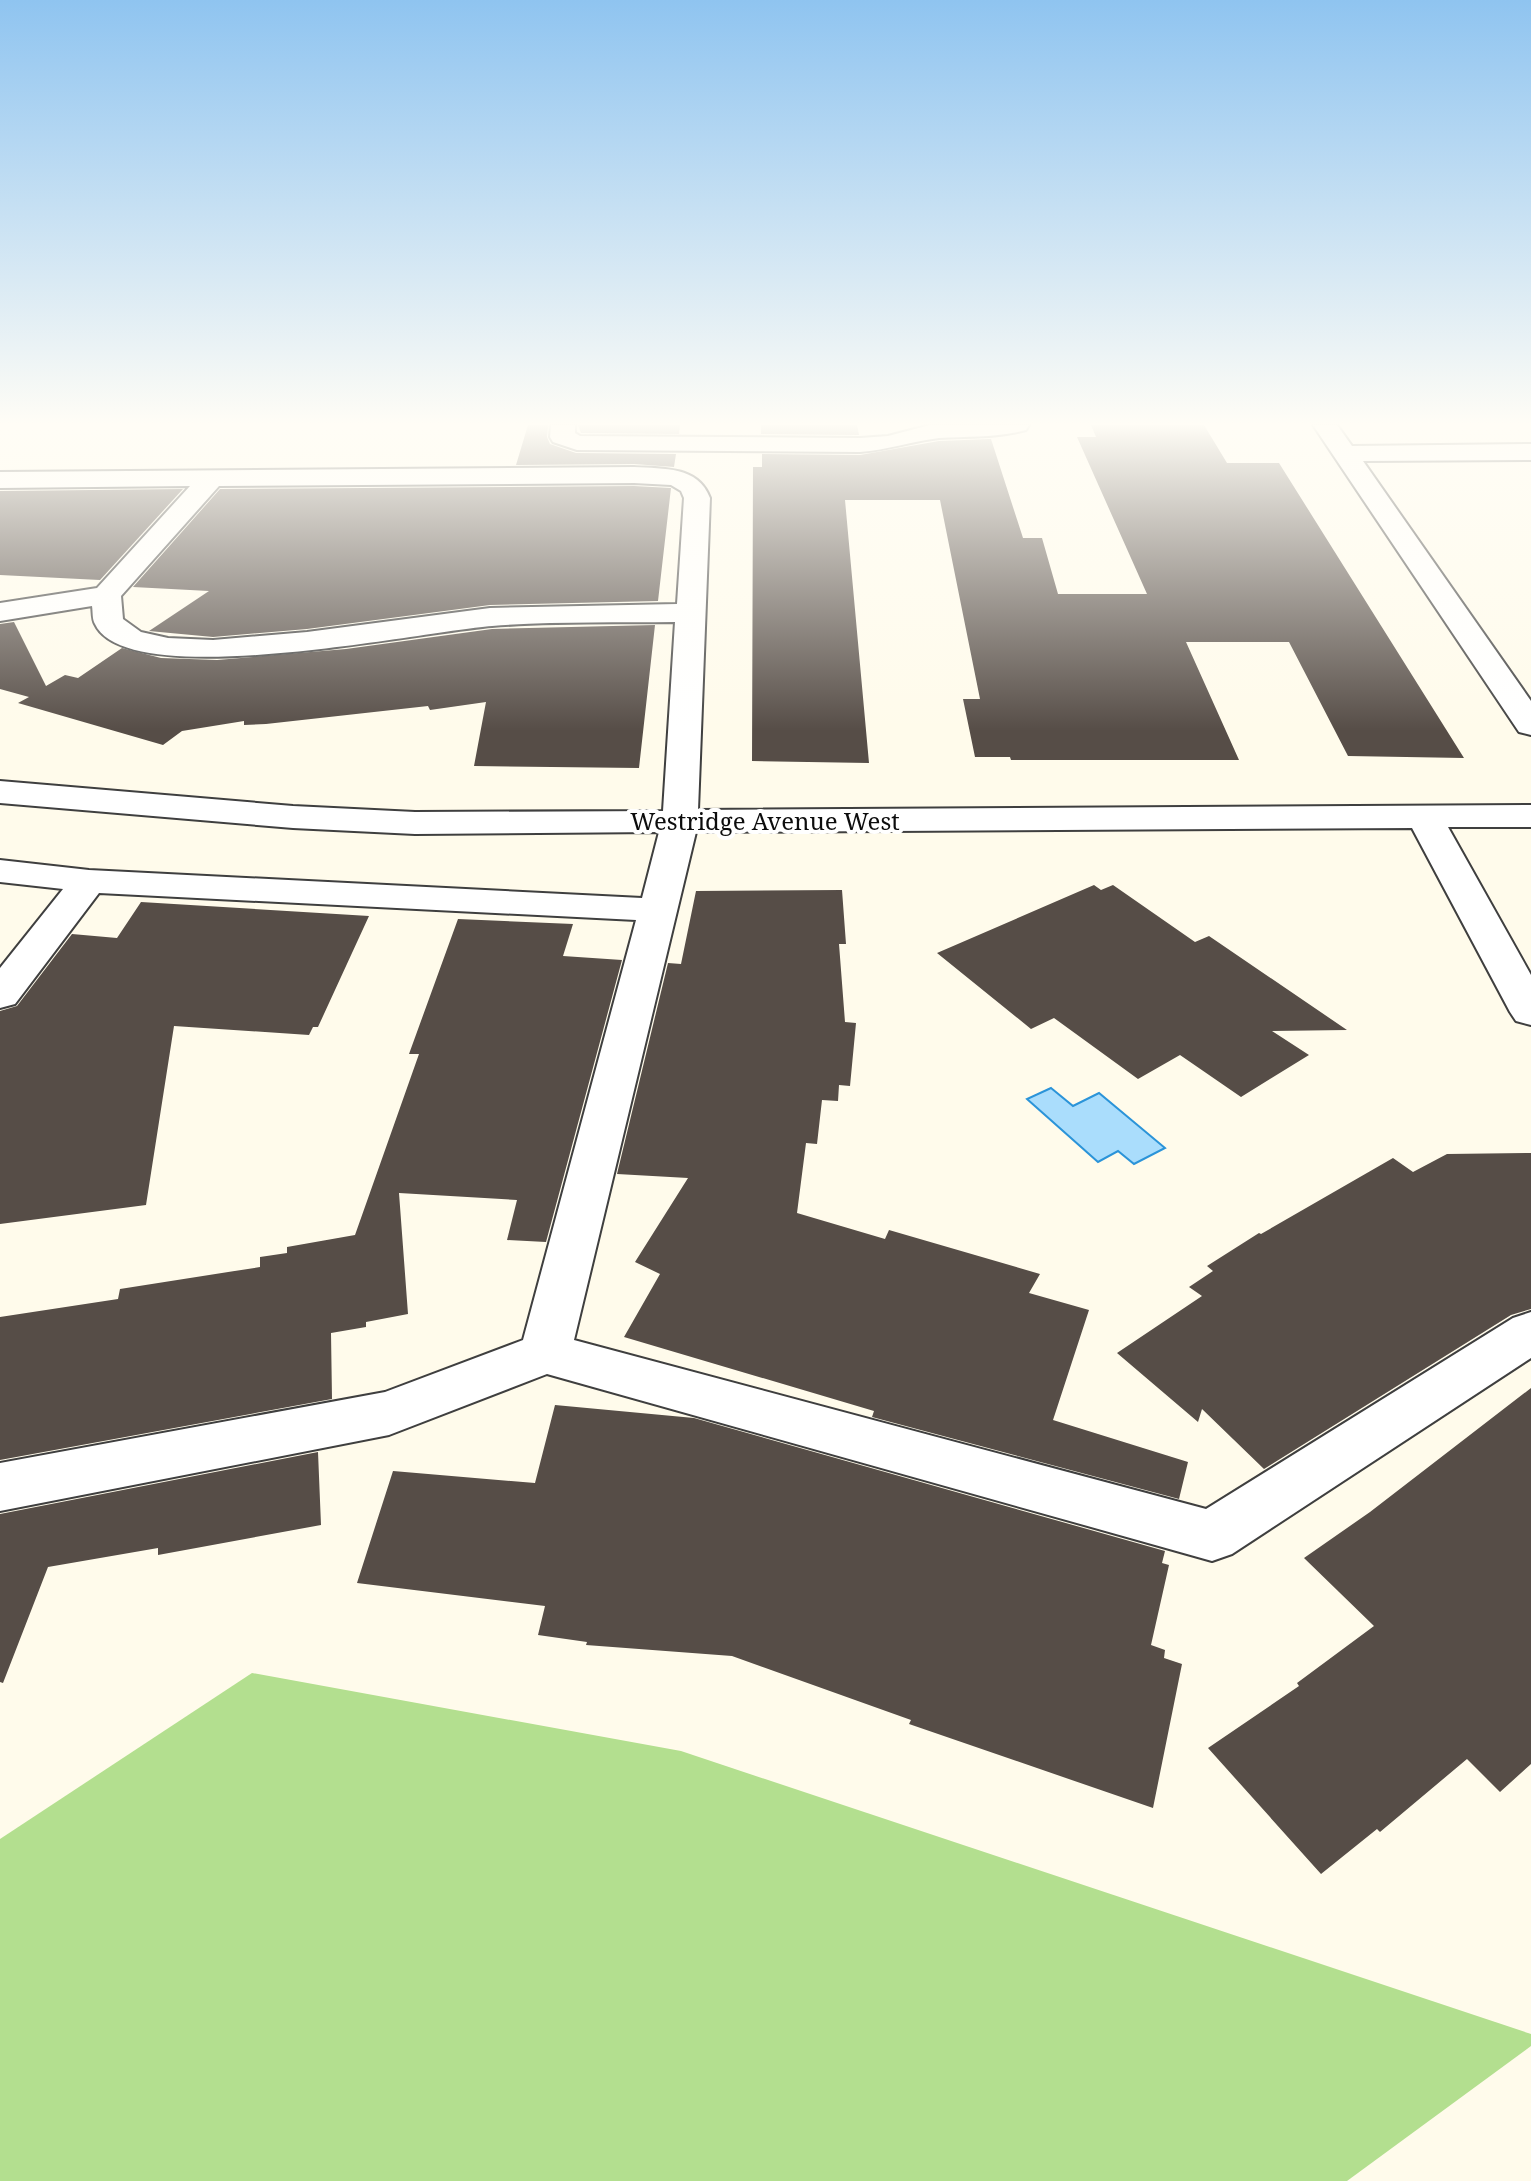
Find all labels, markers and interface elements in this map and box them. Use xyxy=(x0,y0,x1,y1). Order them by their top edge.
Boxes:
street label: Westridge Avenue West xyxy=(630,804,900,837)

